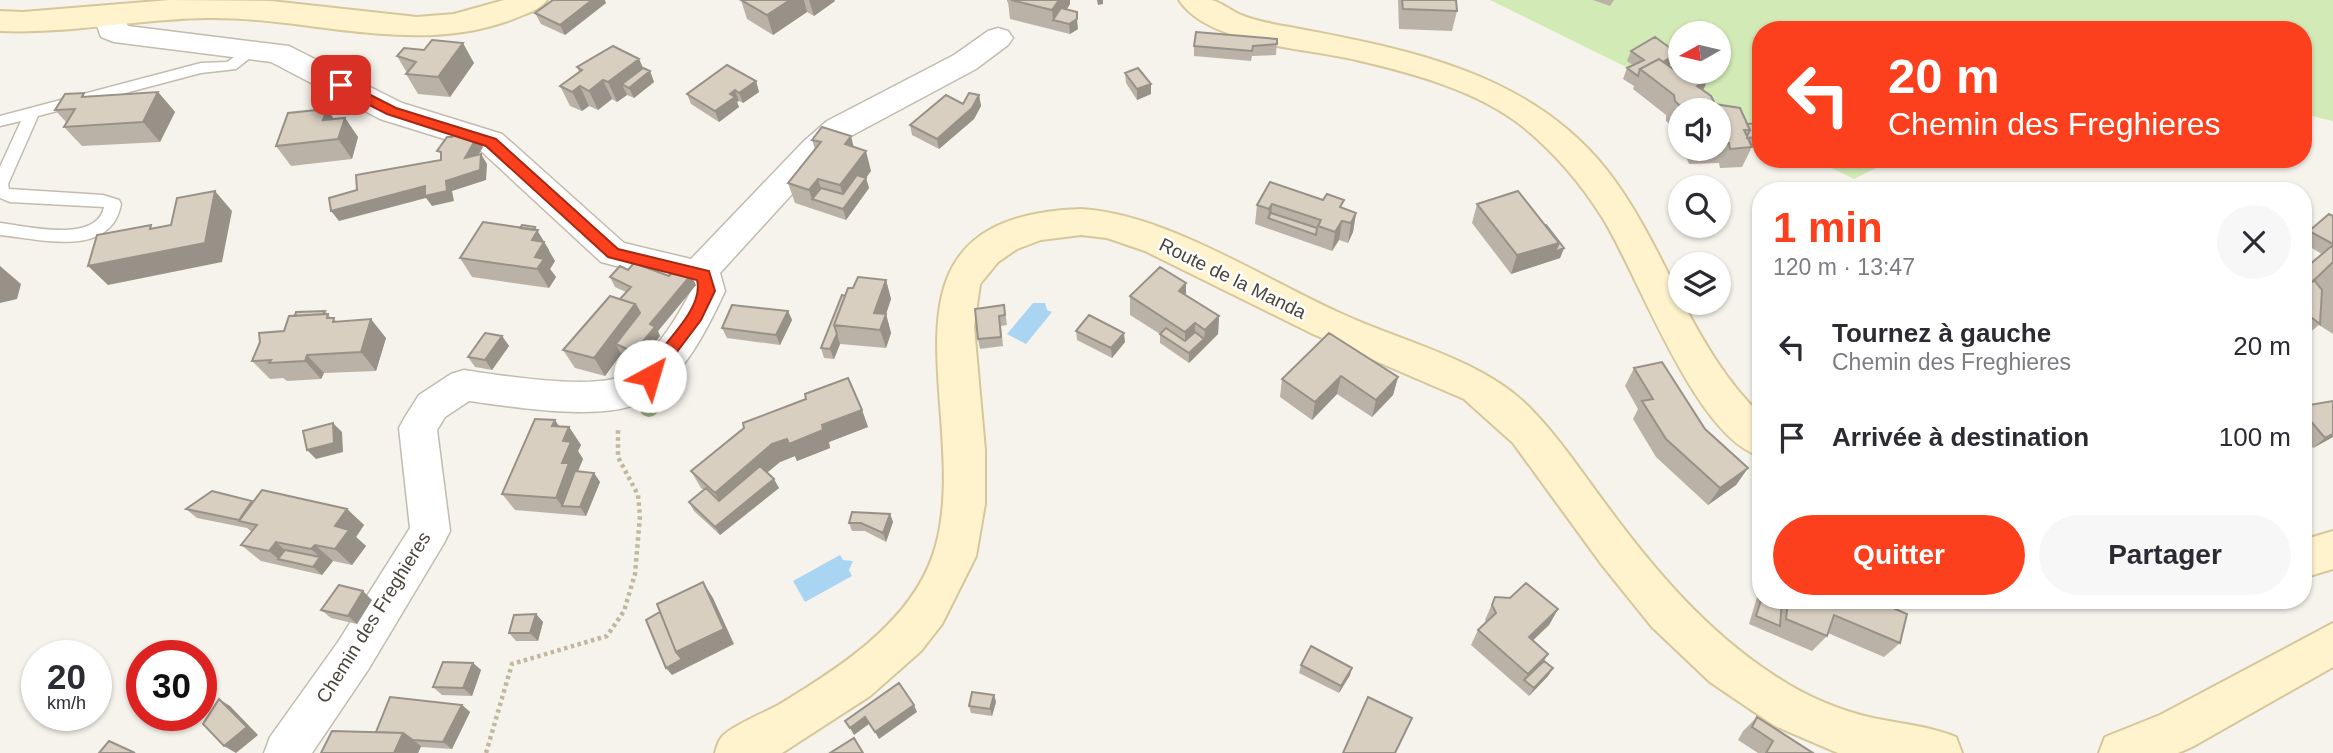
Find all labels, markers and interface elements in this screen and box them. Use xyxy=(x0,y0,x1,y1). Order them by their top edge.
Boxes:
north arrow xyxy=(1668,21,1731,84)
map controls xyxy=(1668,21,1731,315)
icon: left xyxy=(1773,49,1864,140)
text: 20 m xyxy=(1888,49,2000,103)
pin xyxy=(311,55,371,115)
icon: arrive xyxy=(322,66,360,104)
button: sound xyxy=(1668,98,1731,161)
text: Chemin des Freghieres xyxy=(1888,106,2221,142)
button: search xyxy=(1668,175,1731,238)
text: 1 min xyxy=(1773,204,1883,251)
button: close xyxy=(2217,205,2291,279)
street label: Route de la Manda xyxy=(1156,234,1310,323)
button: layers xyxy=(1668,252,1731,315)
text: 120 m · 13:47 xyxy=(1773,254,1915,280)
text: Tournez à gauche xyxy=(1832,318,2051,348)
icon: left xyxy=(1773,328,1811,366)
text: 20 m xyxy=(2233,331,2291,361)
position arrow xyxy=(613,339,687,413)
text: Chemin des Freghieres xyxy=(1832,349,2071,375)
icon: arrive xyxy=(1773,419,1811,457)
text: Arrivée à destination xyxy=(1832,422,2089,452)
text: 100 m xyxy=(2219,422,2291,452)
button: Quitter xyxy=(1773,515,2025,595)
button: Partager xyxy=(2039,515,2291,595)
street label: Chemin des Freghieres xyxy=(312,528,435,707)
speed limit sign: 30 xyxy=(126,640,217,731)
text: 20 xyxy=(47,657,86,696)
text: km/h xyxy=(47,693,86,713)

